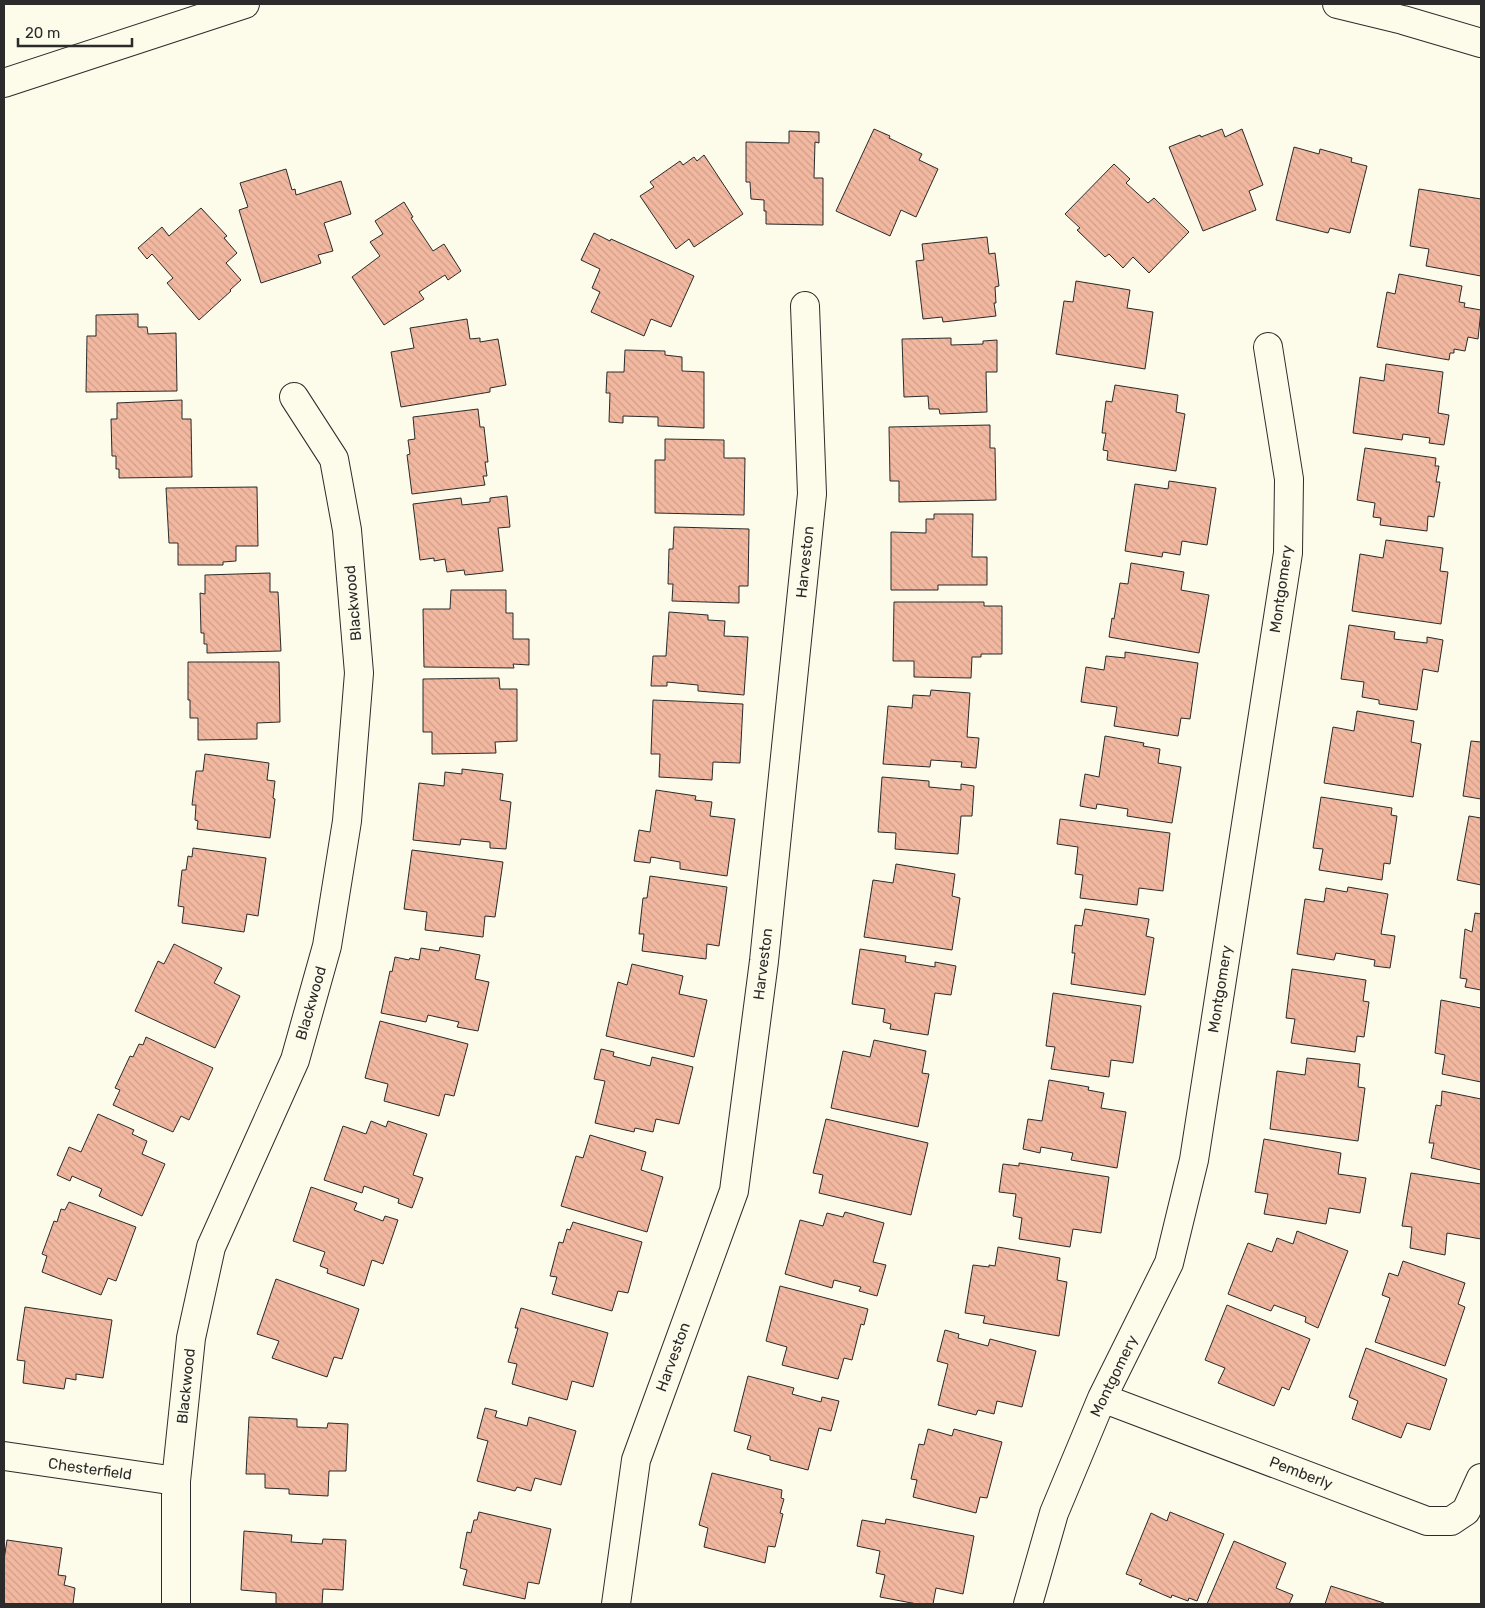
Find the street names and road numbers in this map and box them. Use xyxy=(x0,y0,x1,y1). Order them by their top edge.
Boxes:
street label: Harveston xyxy=(792,525,818,599)
street label: Montgomery xyxy=(1266,544,1296,634)
street label: Blackwood xyxy=(341,564,365,642)
street label: Harveston xyxy=(750,927,776,1001)
street label: Montgomery xyxy=(1204,944,1236,1034)
street label: Blackwood xyxy=(292,964,330,1042)
street label: Harveston xyxy=(652,1320,694,1394)
street label: Montgomery xyxy=(1086,1332,1142,1420)
street label: Blackwood xyxy=(173,1347,199,1425)
street label: Pemberly xyxy=(1267,1453,1335,1493)
street label: Chesterfield xyxy=(47,1454,133,1484)

